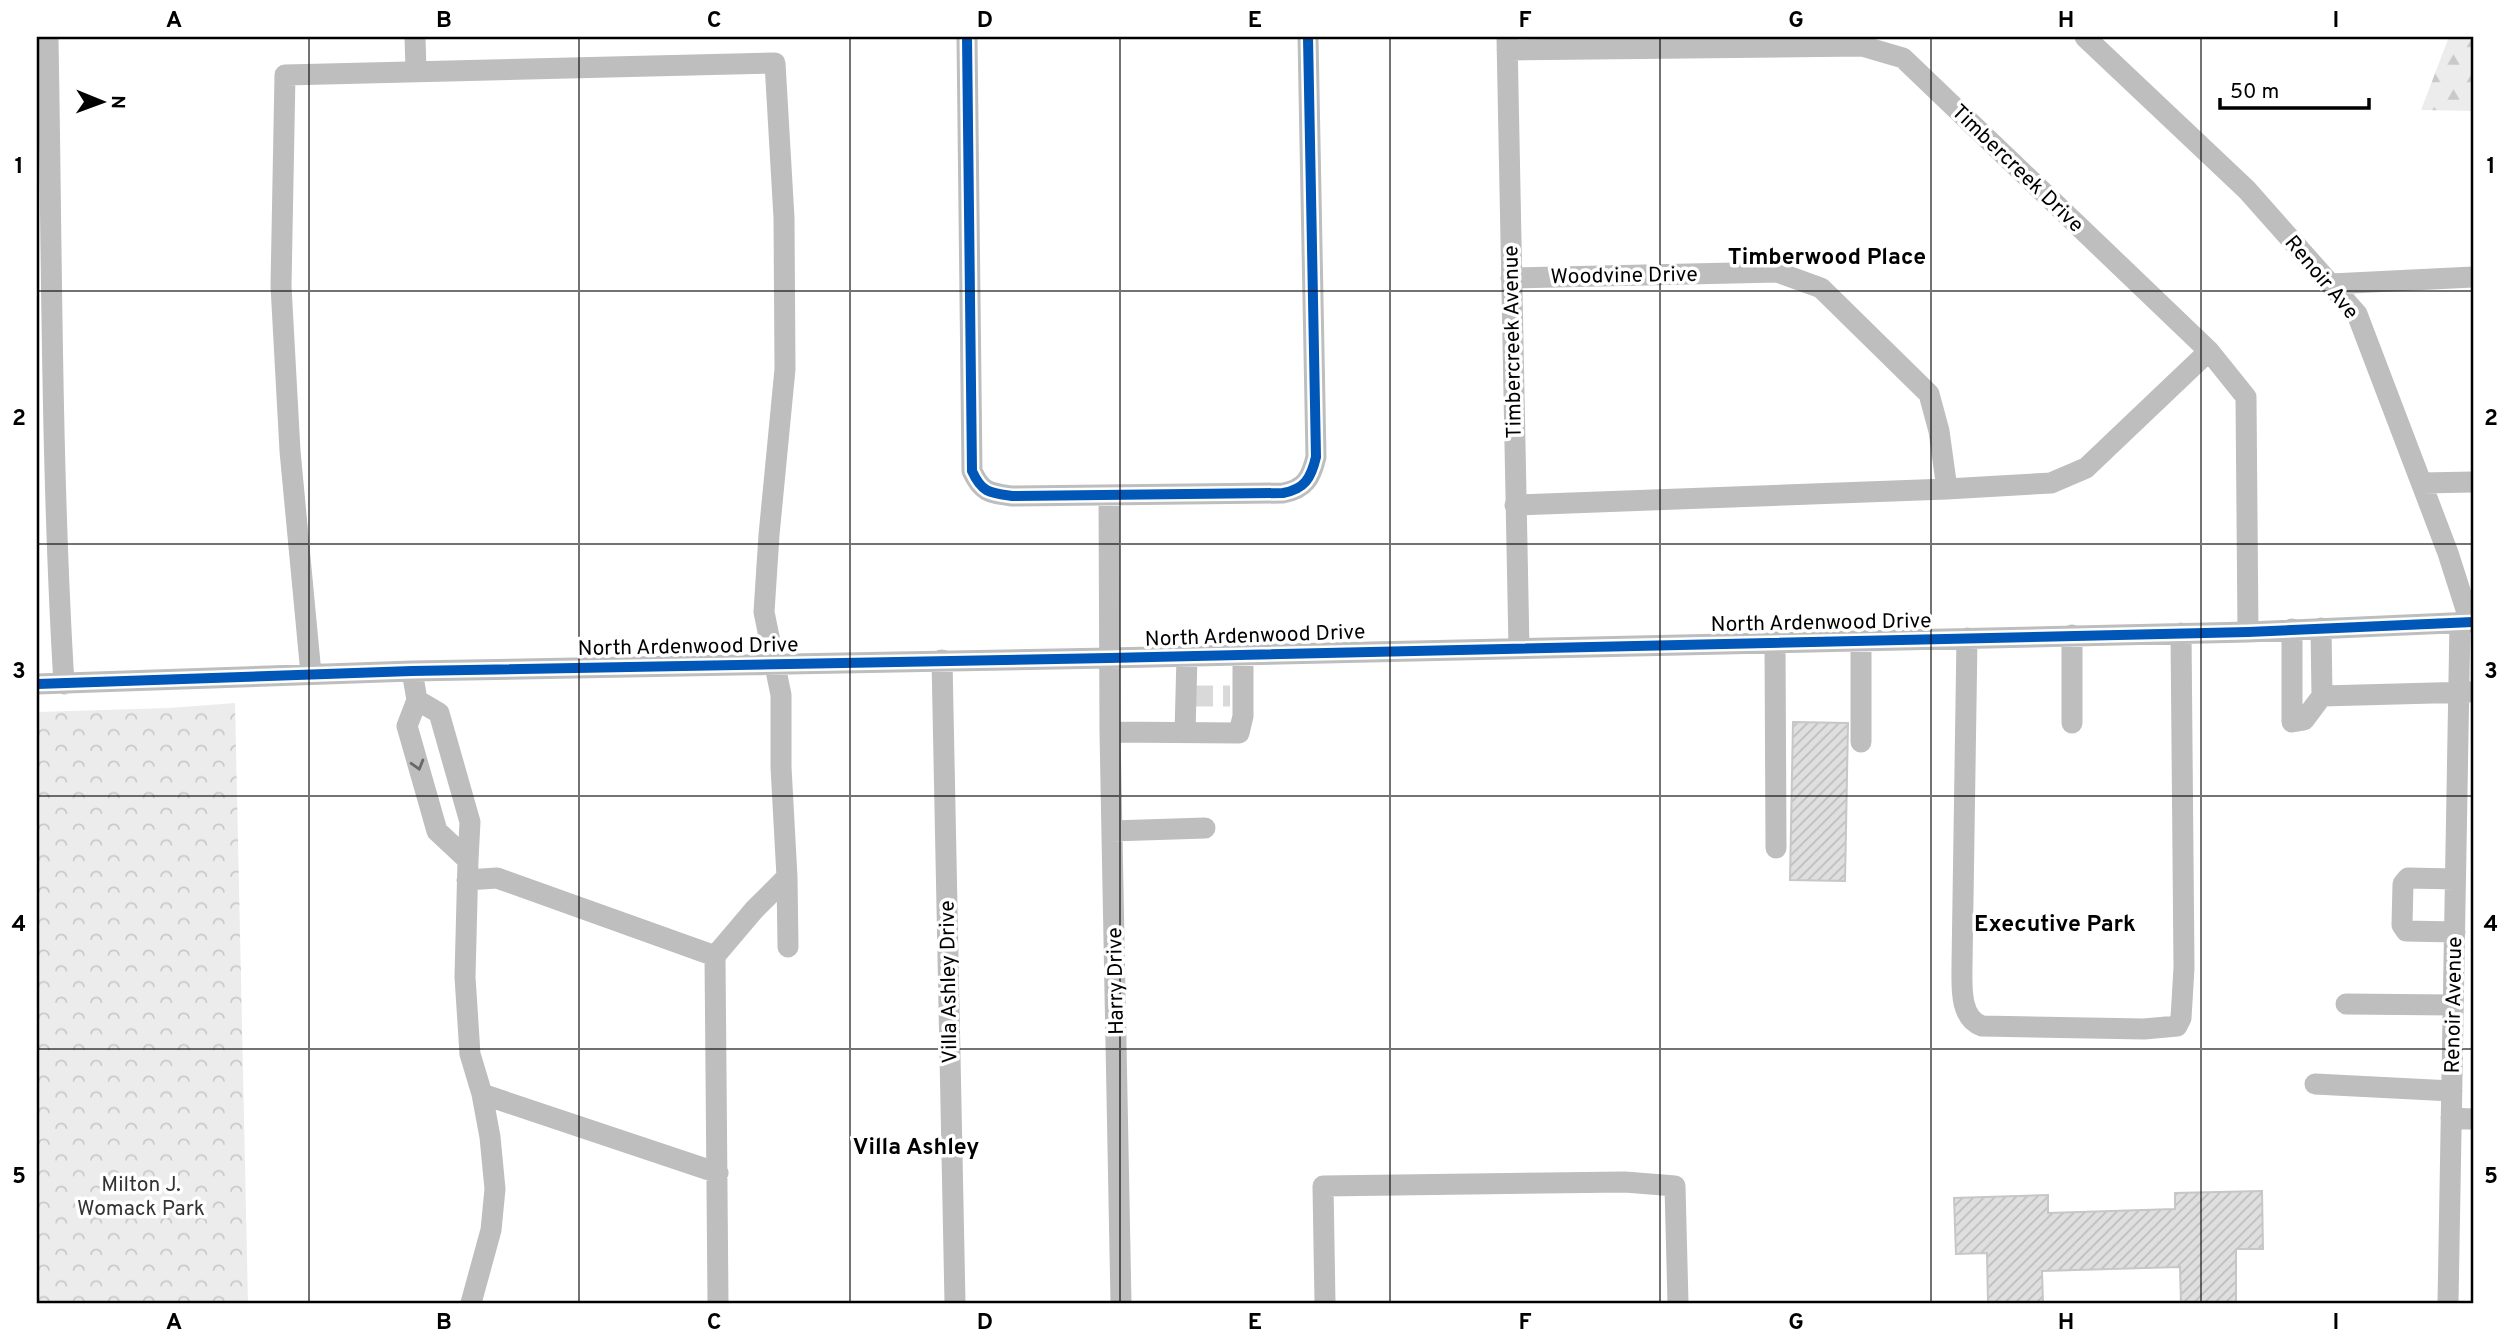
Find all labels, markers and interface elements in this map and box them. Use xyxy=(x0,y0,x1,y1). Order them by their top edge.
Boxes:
text: A xyxy=(166,7,182,36)
text: B xyxy=(436,7,452,36)
text: C xyxy=(707,7,721,36)
text: D xyxy=(977,7,993,36)
text: E xyxy=(1248,7,1262,36)
text: F xyxy=(1518,7,1532,36)
text: G xyxy=(1788,7,1804,36)
text: H xyxy=(2058,7,2074,36)
text: I xyxy=(2333,7,2339,36)
north arrow xyxy=(66,66,136,136)
scale bar xyxy=(2220,66,2368,110)
text: 50 m xyxy=(2230,79,2279,106)
text: N xyxy=(105,95,129,109)
street label: Timbercreek Drive xyxy=(1945,99,2089,239)
text: 1 xyxy=(14,153,24,182)
text: 1 xyxy=(2486,153,2496,182)
street label: Renoir Ave xyxy=(2278,230,2364,326)
district label: Timberwood Place xyxy=(1728,244,1926,273)
street label: Timbercreek Avenue xyxy=(1498,245,1529,439)
street label: Woodvine Drive xyxy=(1550,262,1698,291)
text: 2 xyxy=(12,405,26,434)
text: 2 xyxy=(2484,405,2498,434)
street label: North Ardenwood Drive xyxy=(1710,608,1932,639)
street label: North Ardenwood Drive xyxy=(1144,619,1366,654)
street label: North Ardenwood Drive xyxy=(577,632,799,663)
text: 3 xyxy=(12,658,26,687)
text: 3 xyxy=(2484,658,2498,687)
one-way arrow xyxy=(410,758,424,770)
street label: Villa Ashley Drive xyxy=(935,900,964,1064)
text: 4 xyxy=(12,911,26,940)
district label: Executive Park xyxy=(1974,911,2136,940)
text: 4 xyxy=(2484,911,2498,940)
street label: Harry Drive xyxy=(1102,927,1131,1035)
street label: Renoir Avenue xyxy=(2440,936,2469,1074)
district label: Villa Ashley xyxy=(853,1134,979,1163)
text: 5 xyxy=(12,1163,26,1192)
text: 5 xyxy=(2484,1163,2498,1192)
park label: Milton J. Womack Park xyxy=(77,1172,205,1223)
text: A xyxy=(166,1309,182,1338)
text: B xyxy=(436,1309,452,1338)
text: C xyxy=(707,1309,721,1338)
text: D xyxy=(977,1309,993,1338)
text: E xyxy=(1248,1309,1262,1338)
text: F xyxy=(1518,1309,1532,1338)
text: G xyxy=(1788,1309,1804,1338)
text: H xyxy=(2058,1309,2074,1338)
text: I xyxy=(2333,1309,2339,1338)

